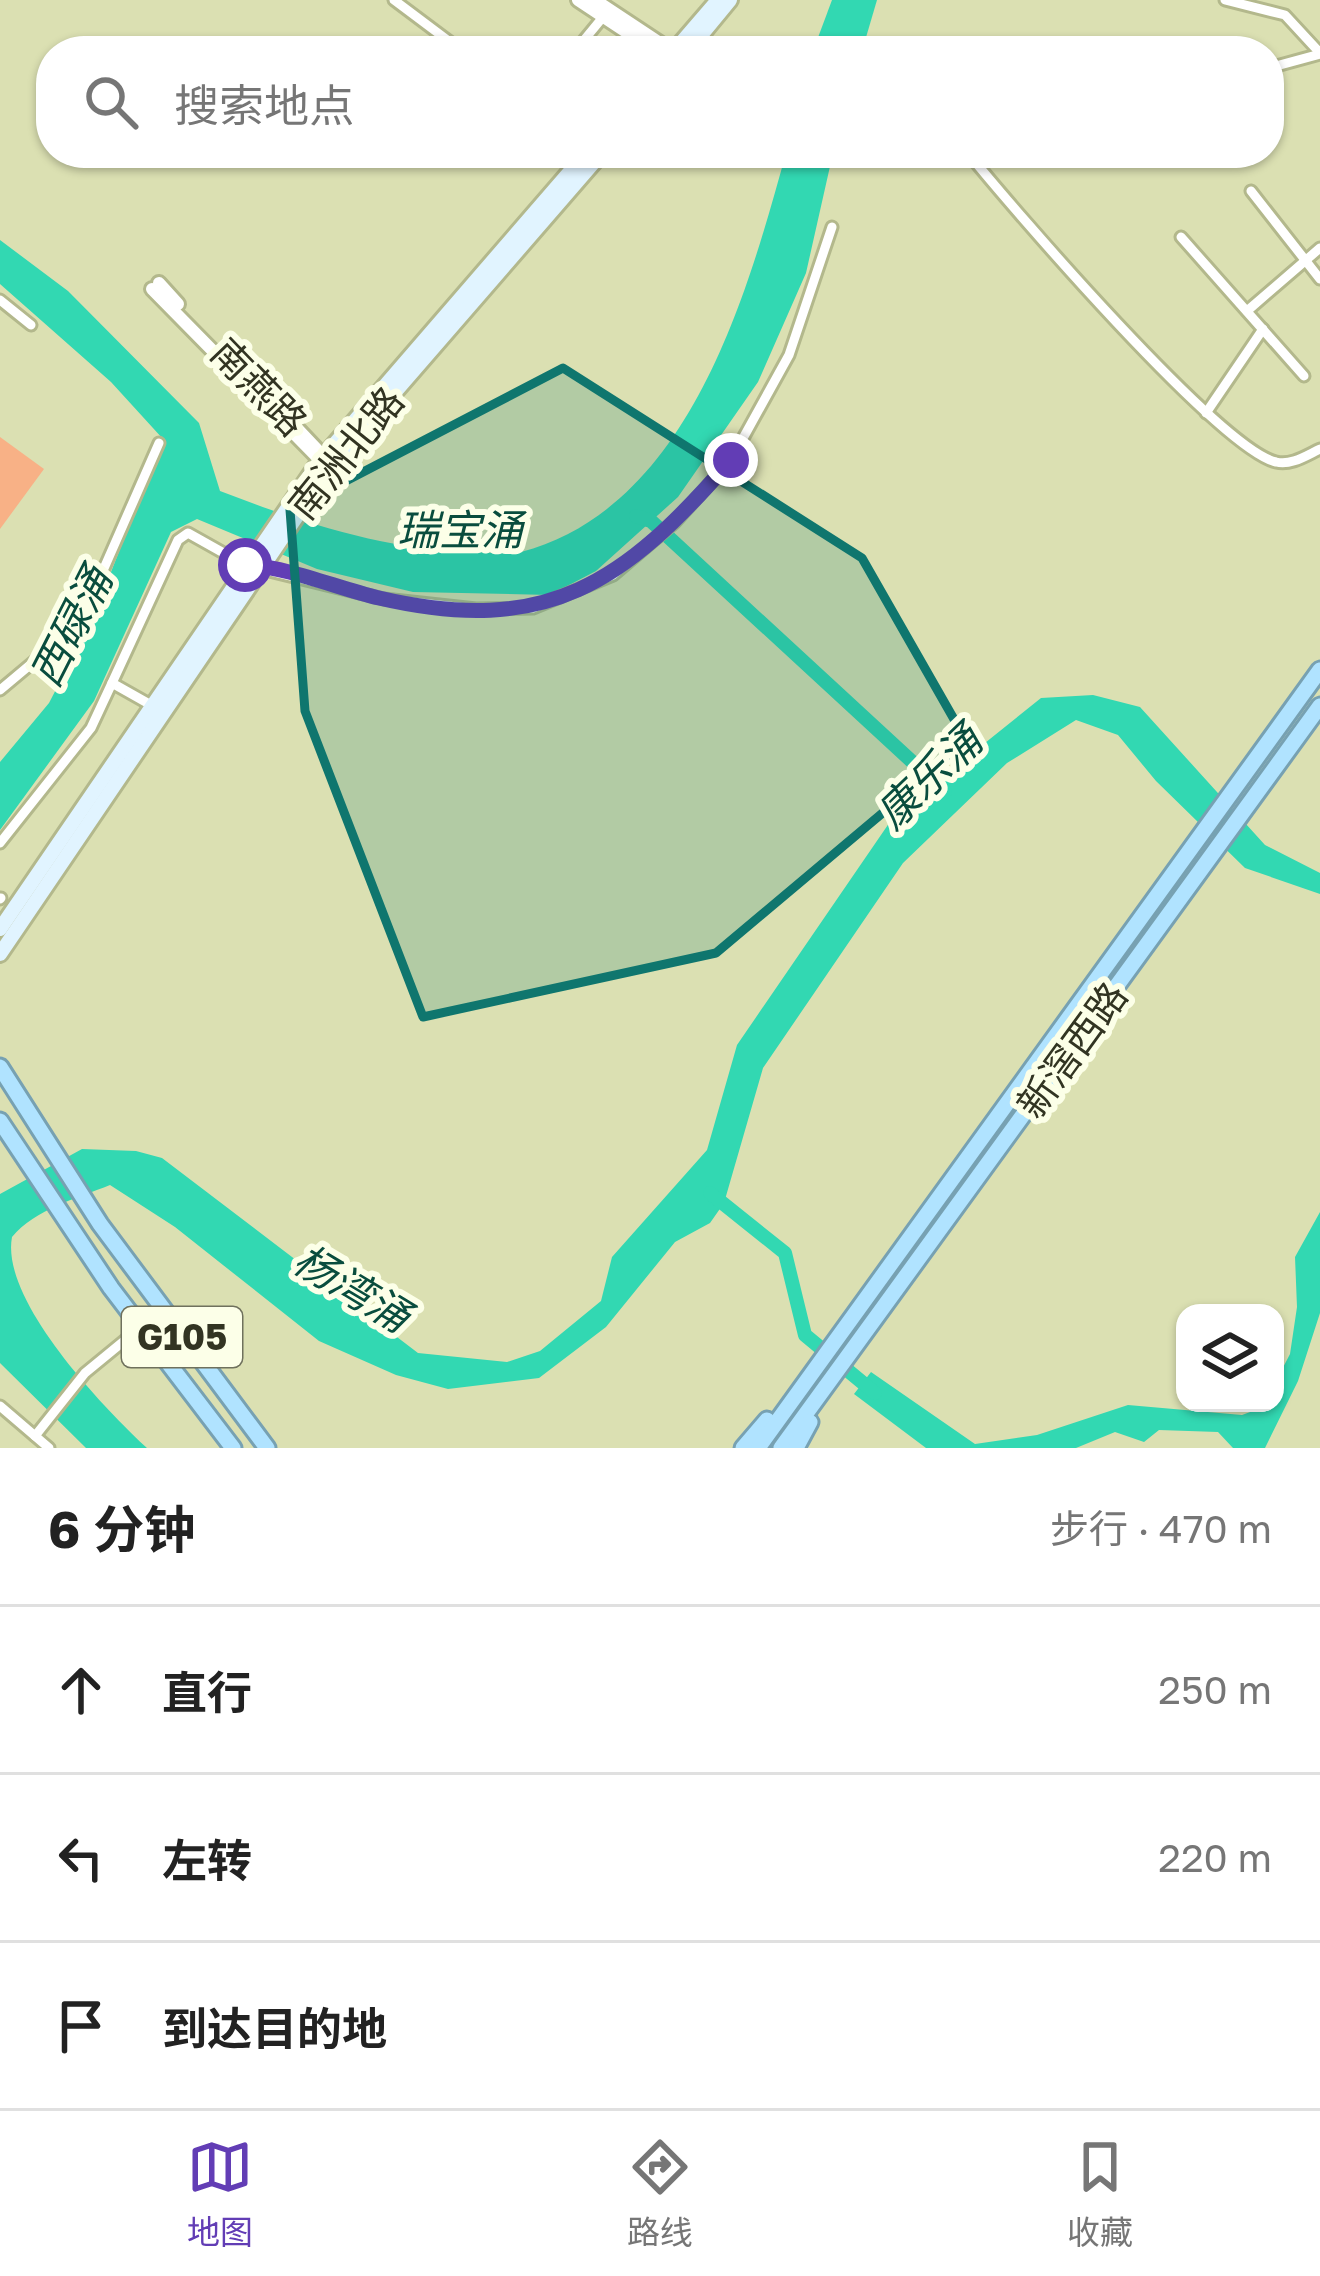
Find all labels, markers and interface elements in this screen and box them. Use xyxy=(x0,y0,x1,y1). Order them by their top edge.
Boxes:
search box xyxy=(36,36,1284,168)
icon: search xyxy=(78,69,144,135)
text: 搜索地点 xyxy=(174,78,354,132)
street label: 南燕路 xyxy=(202,328,317,445)
street label: 南洲北路 xyxy=(278,377,413,528)
route end xyxy=(704,433,758,487)
water label: 瑞宝涌 xyxy=(397,504,527,554)
route start xyxy=(218,538,272,592)
water label: 西碌涌 xyxy=(19,556,123,694)
water label: 康乐涌 xyxy=(866,712,994,838)
street label: 新滘西路 xyxy=(1007,973,1136,1127)
water label: 杨湾涌 xyxy=(286,1233,423,1343)
map controls xyxy=(1176,1304,1284,1412)
button: layers xyxy=(1176,1304,1284,1412)
road number: G105 xyxy=(122,1307,242,1367)
text: 6 分钟 xyxy=(48,1498,195,1559)
text: 步行 · 470 m xyxy=(1050,1505,1272,1552)
icon: ahead xyxy=(48,1657,114,1723)
text: 直行 xyxy=(162,1665,252,1719)
text: 250 m xyxy=(1158,1666,1272,1713)
icon: left xyxy=(48,1825,114,1891)
text: 左转 xyxy=(162,1833,252,1887)
text: 220 m xyxy=(1158,1834,1272,1881)
icon: arrive xyxy=(48,1993,114,2059)
text: 到达目的地 xyxy=(162,2001,387,2055)
tab: 地图 xyxy=(187,2134,253,2254)
tab: 路线 xyxy=(627,2134,693,2254)
tab: 收藏 xyxy=(1067,2134,1133,2254)

